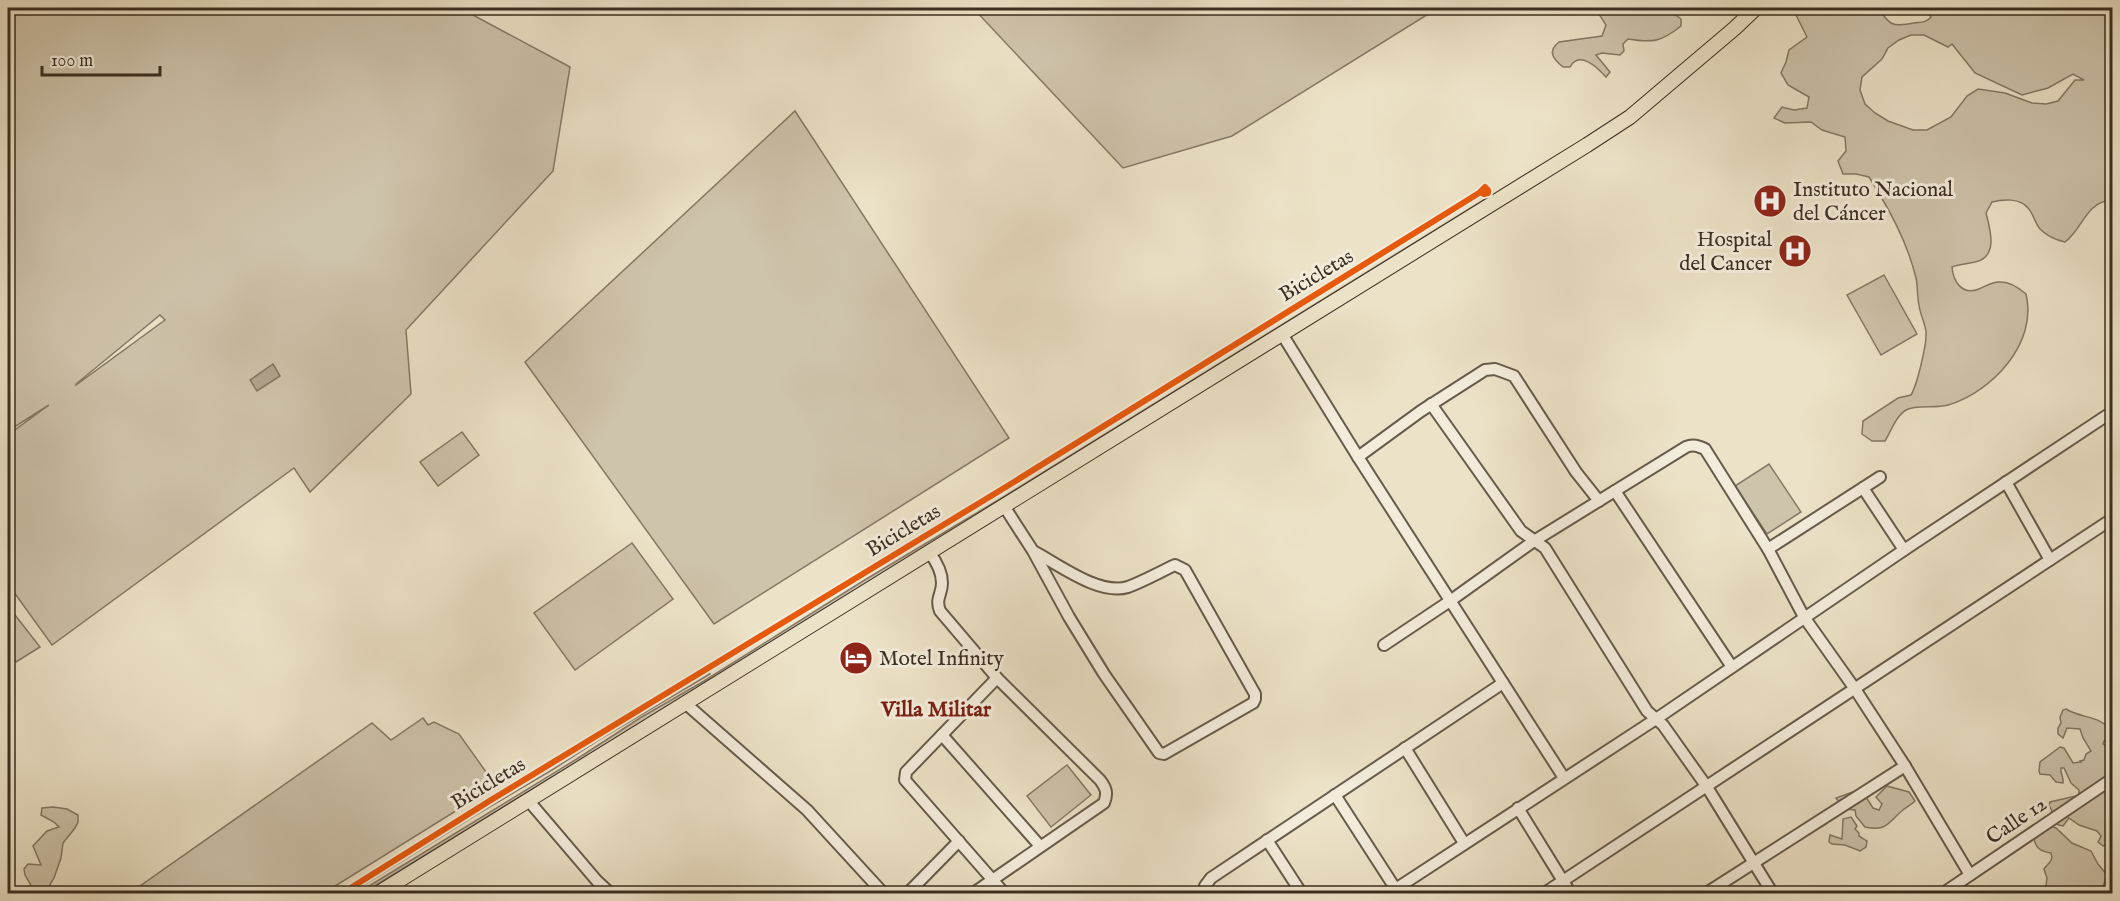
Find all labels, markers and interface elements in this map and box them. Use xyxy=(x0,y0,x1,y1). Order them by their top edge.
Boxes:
scale bar xyxy=(42,39,160,77)
text: 100 m xyxy=(51,50,93,73)
place label: Instituto Nacional del Cáncer xyxy=(1793,177,1953,228)
hospital icon: Instituto Nacional del Cáncer xyxy=(1752,183,1788,219)
place label: Hospital del Cancer xyxy=(1679,227,1772,278)
hospital icon: Hospital del Cancer xyxy=(1777,233,1813,269)
street label: Bicicletas xyxy=(1275,244,1359,309)
street label: Bicicletas xyxy=(862,499,946,564)
hotel icon: Motel Infinity xyxy=(838,640,874,676)
place label: Motel Infinity xyxy=(879,646,1004,673)
district label: Villa Militar xyxy=(880,696,992,724)
street label: Bicicletas xyxy=(447,752,531,817)
street label: Calle 12 xyxy=(1981,791,2052,851)

